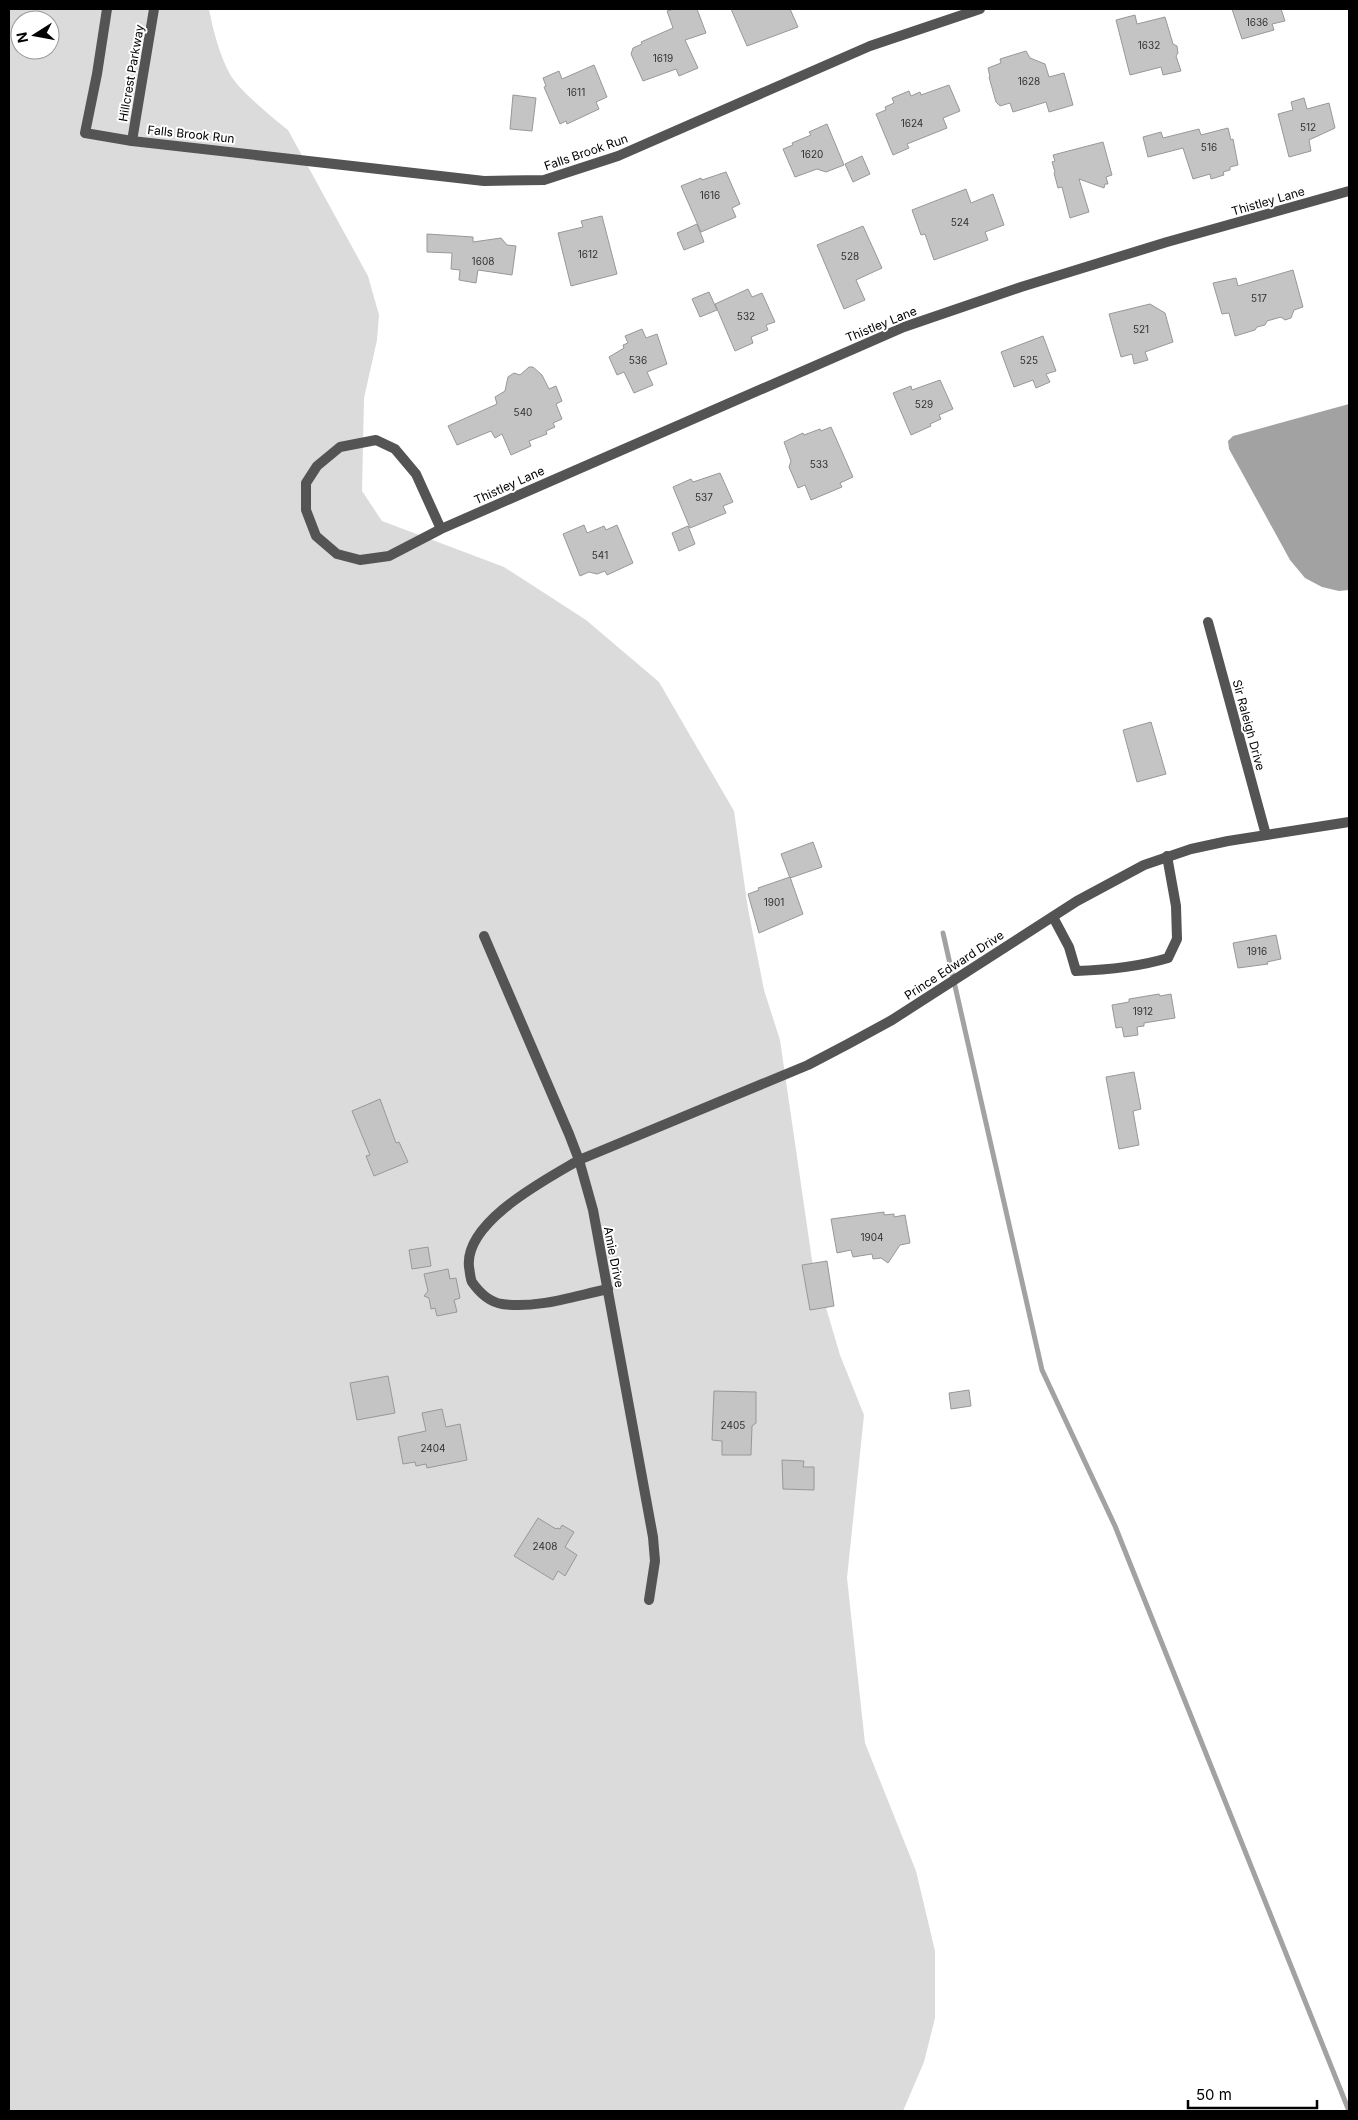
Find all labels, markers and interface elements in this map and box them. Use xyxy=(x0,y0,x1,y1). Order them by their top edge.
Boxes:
north arrow xyxy=(10,10,60,60)
house number: 1636 xyxy=(1246,16,1268,28)
street label: Hillcrest Parkway xyxy=(115,23,147,123)
text: N xyxy=(12,31,31,44)
house number: 1632 xyxy=(1138,39,1160,51)
house number: 1619 xyxy=(653,52,673,64)
house number: 1628 xyxy=(1018,75,1040,87)
house number: 1611 xyxy=(567,86,585,98)
house number: 1624 xyxy=(901,117,923,129)
house number: 512 xyxy=(1300,121,1316,133)
street label: Falls Brook Run xyxy=(147,122,235,146)
street label: Falls Brook Run xyxy=(542,131,630,173)
house number: 516 xyxy=(1201,141,1217,153)
house number: 1620 xyxy=(801,148,823,160)
street label: Thistley Lane xyxy=(1230,183,1306,219)
house number: 1616 xyxy=(700,189,720,201)
house number: 524 xyxy=(951,216,969,228)
house number: 1612 xyxy=(578,248,598,260)
house number: 528 xyxy=(841,250,859,262)
house number: 1608 xyxy=(472,255,494,267)
house number: 517 xyxy=(1251,292,1267,304)
street label: Thistley Lane xyxy=(843,303,919,345)
house number: 532 xyxy=(737,310,755,322)
house number: 521 xyxy=(1133,323,1149,335)
house number: 536 xyxy=(629,354,647,366)
house number: 525 xyxy=(1020,354,1038,366)
house number: 529 xyxy=(915,398,933,410)
house number: 540 xyxy=(514,406,532,418)
house number: 533 xyxy=(810,458,828,470)
street label: Thistley Lane xyxy=(472,463,546,507)
house number: 537 xyxy=(695,491,713,503)
house number: 541 xyxy=(592,549,608,561)
street label: Sir Raleigh Drive xyxy=(1230,678,1268,772)
house number: 1901 xyxy=(764,896,784,908)
street label: Prince Edward Drive xyxy=(901,927,1007,1003)
house number: 1916 xyxy=(1247,945,1267,957)
house number: 1912 xyxy=(1133,1005,1153,1017)
street label: Amie Drive xyxy=(601,1225,627,1289)
house number: 1904 xyxy=(860,1231,884,1243)
house number: 2405 xyxy=(721,1419,745,1431)
house number: 2404 xyxy=(420,1442,446,1454)
house number: 2408 xyxy=(533,1540,557,1552)
scale bar xyxy=(1188,2078,1317,2110)
text: 50 m xyxy=(1196,2085,1232,2104)

